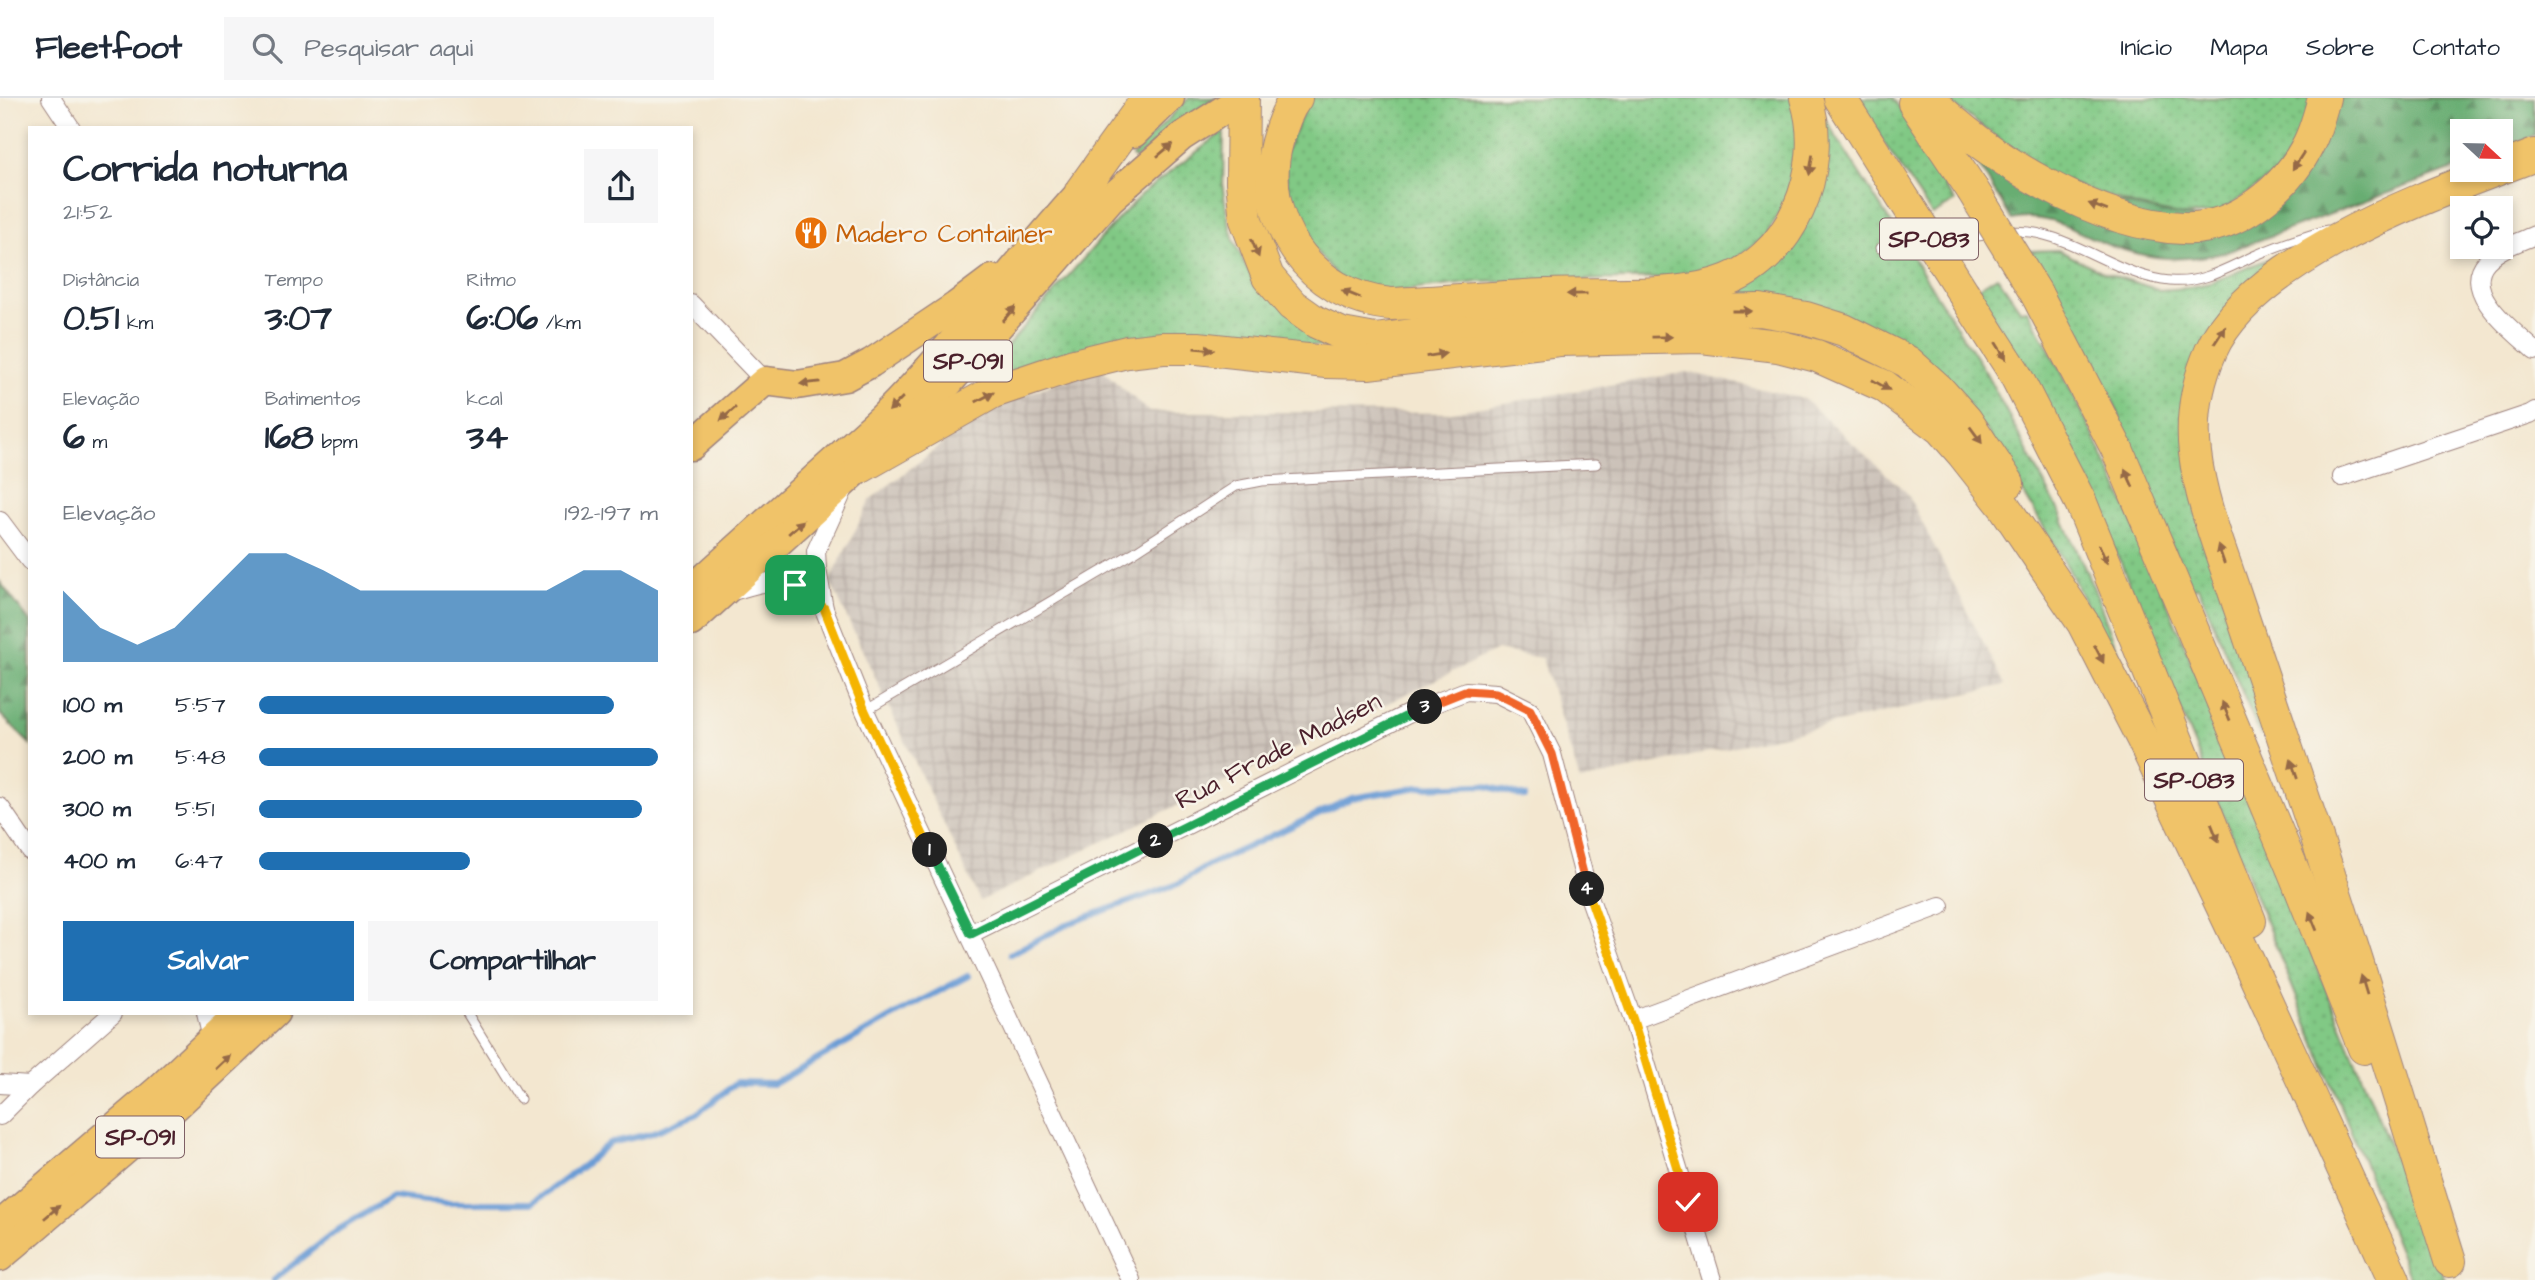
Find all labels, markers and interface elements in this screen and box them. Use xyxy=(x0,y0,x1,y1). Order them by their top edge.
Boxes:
search box xyxy=(224,17,714,80)
text: Fleetfoot xyxy=(35,25,182,71)
icon: search xyxy=(248,29,286,67)
text: Pesquisar aqui xyxy=(304,30,473,66)
text: Início xyxy=(2121,31,2172,65)
text: Mapa xyxy=(2210,31,2268,65)
text: Sobre xyxy=(2306,31,2374,65)
text: Contato xyxy=(2412,31,2500,65)
north arrow xyxy=(2450,119,2513,182)
map controls xyxy=(2450,119,2513,259)
one-way arrow xyxy=(1157,143,1174,158)
text: Corrida noturna xyxy=(63,144,347,196)
button: share xyxy=(584,149,658,223)
one-way arrow xyxy=(2292,151,2305,170)
one-way arrow xyxy=(1805,154,1816,176)
text: 21:52 xyxy=(63,196,112,228)
button: locate xyxy=(2450,196,2513,259)
one-way arrow xyxy=(2087,201,2108,212)
restaurant icon: Madero Container xyxy=(792,214,830,252)
place label: Madero Container xyxy=(836,216,1053,252)
road number: SP-083 xyxy=(1880,218,1978,260)
one-way arrow xyxy=(1250,237,1261,258)
text: Distância xyxy=(63,267,139,294)
text: Tempo xyxy=(265,267,323,294)
text: Ritmo xyxy=(466,267,516,294)
one-way arrow xyxy=(1565,288,1587,300)
one-way arrow xyxy=(1340,289,1361,300)
text: 0.51 xyxy=(63,294,119,343)
text: 3:07 xyxy=(265,294,332,343)
text: 6:06 xyxy=(466,294,538,343)
one-way arrow xyxy=(1731,305,1753,316)
one-way arrow xyxy=(1001,306,1016,323)
text: km xyxy=(119,310,153,337)
text: /km xyxy=(538,310,581,337)
one-way arrow xyxy=(2214,325,2227,345)
one-way arrow xyxy=(1652,332,1674,343)
road number: SP-091 xyxy=(924,340,1012,382)
one-way arrow xyxy=(1994,342,2007,361)
one-way arrow xyxy=(1194,344,1216,355)
one-way arrow xyxy=(1425,349,1447,360)
one-way arrow xyxy=(799,378,821,389)
one-way arrow xyxy=(1872,379,1891,391)
text: Elevação xyxy=(63,386,139,413)
text: Batimentos xyxy=(265,386,361,413)
text: kcal xyxy=(466,386,503,413)
one-way arrow xyxy=(975,392,995,404)
one-way arrow xyxy=(887,396,904,413)
one-way arrow xyxy=(719,406,737,422)
text: 6 xyxy=(63,413,85,462)
text: 168 xyxy=(265,413,314,462)
text: 34 xyxy=(466,413,508,462)
one-way arrow xyxy=(1969,425,1983,444)
text: m xyxy=(85,429,107,456)
text: bpm xyxy=(314,429,357,456)
one-way arrow xyxy=(2123,468,2134,489)
text: Elevação xyxy=(63,497,156,529)
text: 192–197 m xyxy=(564,497,658,529)
one-way arrow xyxy=(787,519,804,535)
one-way arrow xyxy=(2216,543,2226,564)
one-way arrow xyxy=(2097,544,2108,565)
pin xyxy=(765,555,825,615)
icon: arrive xyxy=(776,566,814,604)
one-way arrow xyxy=(2094,644,2105,664)
street label: Rua Frade Madsen xyxy=(1169,683,1388,818)
text: 100 m xyxy=(63,689,122,721)
text: 5:57 xyxy=(175,689,226,721)
pin: 3 xyxy=(1408,690,1442,724)
text: 3 xyxy=(1420,693,1429,720)
one-way arrow xyxy=(2220,701,2232,721)
text: 200 m xyxy=(63,741,132,773)
text: 5:48 xyxy=(175,741,226,773)
one-way arrow xyxy=(2288,758,2299,779)
road number: SP-083 xyxy=(2145,760,2243,800)
text: 300 m xyxy=(63,793,131,825)
text: 5:51 xyxy=(175,793,214,825)
one-way arrow xyxy=(2210,823,2221,844)
pin: 2 xyxy=(1138,824,1174,858)
text: 2 xyxy=(1150,827,1161,854)
pin: 1 xyxy=(912,832,948,868)
text: 1 xyxy=(928,836,931,863)
text: 400 m xyxy=(63,845,135,877)
text: 6:47 xyxy=(175,845,223,877)
pin: 4 xyxy=(1570,872,1604,906)
text: 4 xyxy=(1580,875,1593,902)
one-way arrow xyxy=(2308,911,2319,932)
button: Salvar xyxy=(63,921,354,1001)
button: Compartilhar xyxy=(368,921,658,1001)
one-way arrow xyxy=(2359,975,2369,996)
one-way arrow xyxy=(214,1055,231,1071)
road number: SP-091 xyxy=(96,1116,184,1157)
pin xyxy=(1658,1172,1718,1232)
icon: check xyxy=(1669,1183,1707,1221)
one-way arrow xyxy=(43,1204,61,1220)

